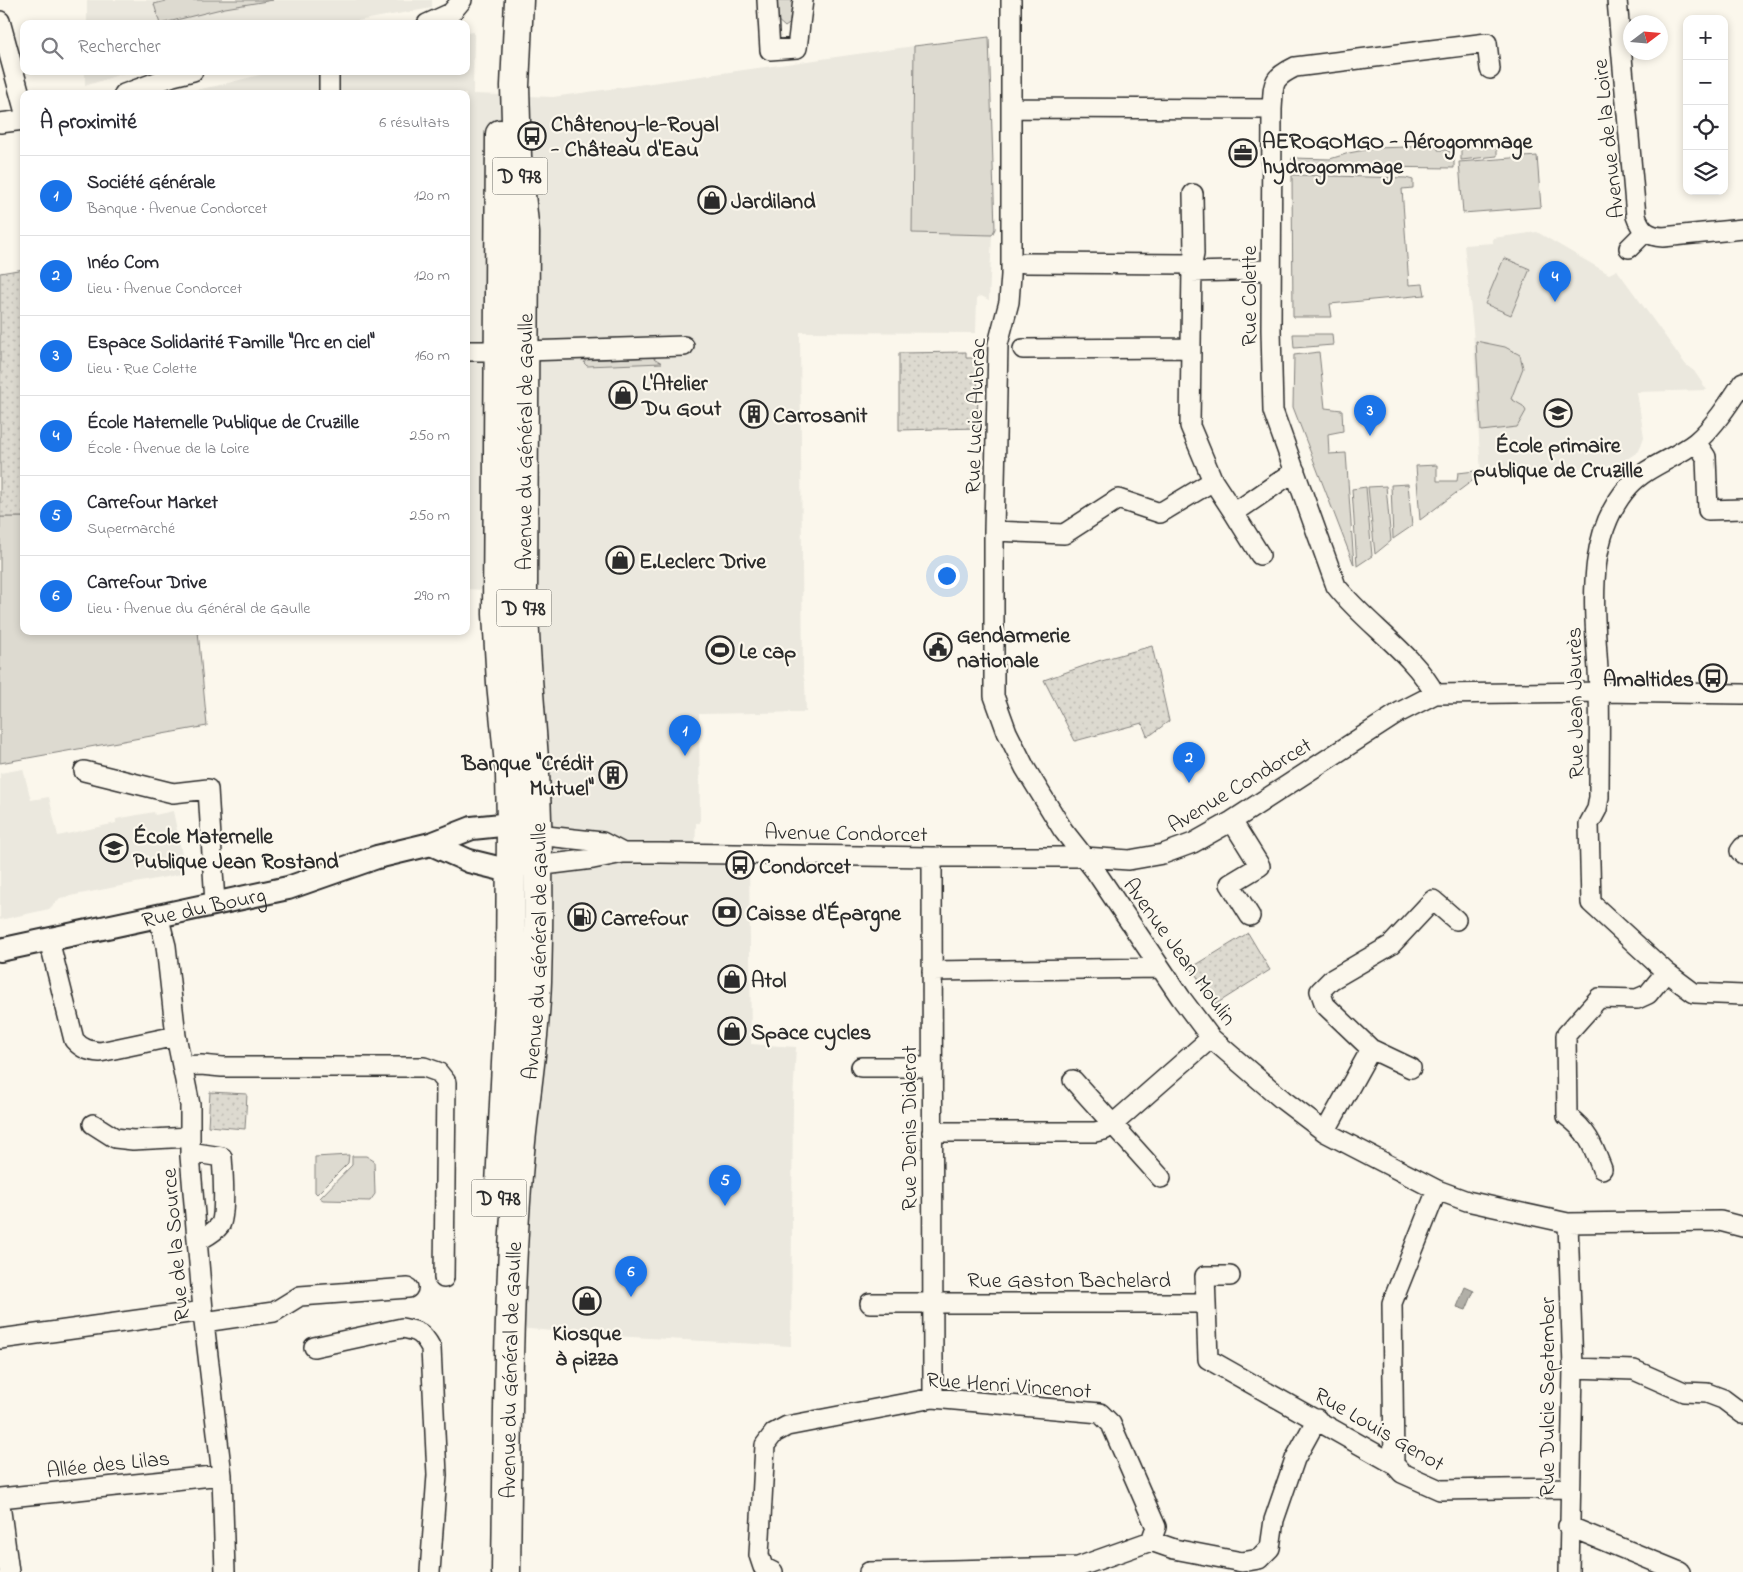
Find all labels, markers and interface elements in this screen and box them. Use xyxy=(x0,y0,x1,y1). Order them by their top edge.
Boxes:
north arrow xyxy=(1623,15,1668,60)
map controls xyxy=(1683,15,1728,195)
button: + xyxy=(1683,15,1728,60)
search box xyxy=(20,20,470,75)
icon: search xyxy=(38,34,66,62)
text: Rechercher xyxy=(78,34,161,61)
street label: Avenue de la Loire xyxy=(1586,57,1634,220)
button: − xyxy=(1683,60,1728,105)
button: locate xyxy=(1683,105,1728,150)
text: À proximité xyxy=(40,108,137,138)
place label: Châtenoy-le-Royal - Château d'Eau xyxy=(550,110,719,167)
text: 6 résultats xyxy=(379,111,450,135)
bus stop icon: Châtenoy-le-Royal - Château d'Eau xyxy=(517,121,547,151)
place label: AEROGOMGO - Aérogommage hydrogommage xyxy=(1262,127,1533,185)
office icon: AEROGOMGO - Aérogommage hydrogommage xyxy=(1228,138,1258,168)
button: layers xyxy=(1683,150,1728,195)
road number: D 978 xyxy=(492,158,548,195)
text: Société Générale xyxy=(87,170,215,197)
text: 1 xyxy=(53,184,59,208)
text: 120 m xyxy=(414,184,450,208)
shop icon: Jardiland xyxy=(697,185,727,215)
place label: Jardiland xyxy=(731,187,816,219)
text: Banque · Avenue Condorcet xyxy=(87,197,267,221)
street label: Rue Colette xyxy=(1235,245,1267,347)
text: Inéo Com xyxy=(87,250,159,277)
pin: 4 xyxy=(1539,261,1571,302)
text: 2 xyxy=(52,264,60,288)
text: 120 m xyxy=(414,264,450,288)
text: Lieu · Avenue Condorcet xyxy=(87,277,242,301)
street label: Avenue du Général de Gaulle xyxy=(510,313,544,570)
text: Espace Solidarité Famille "Arc en ciel" xyxy=(87,330,375,357)
street label: Rue Lucie Aubrac xyxy=(958,337,996,495)
text: 3 xyxy=(53,344,59,368)
text: 160 m xyxy=(415,344,450,368)
text: Lieu · Rue Colette xyxy=(87,357,197,381)
place label: L'Atelier Du Gout xyxy=(641,369,722,426)
shop icon: L'Atelier Du Gout xyxy=(608,380,638,410)
pin: 3 xyxy=(1354,395,1386,436)
school or university icon: École primaire publique de Cruzille xyxy=(1543,398,1573,428)
building icon: Carrosanit xyxy=(739,399,769,429)
place label: Carrosanit xyxy=(773,401,868,433)
text: École Maternelle Publique de Cruzille xyxy=(87,410,359,437)
text: 4 xyxy=(53,424,59,448)
text: 250 m xyxy=(410,424,450,448)
place label: École primaire publique de Cruzille xyxy=(1473,431,1644,488)
text: École · Avenue de la Loire xyxy=(87,437,249,461)
text: Carrefour Market xyxy=(87,490,218,517)
text: 5 xyxy=(51,504,61,528)
text: 250 m xyxy=(410,504,450,528)
text: Supermarché xyxy=(87,517,175,541)
shop icon: E.Leclerc Drive xyxy=(605,545,635,575)
place label: E.Leclerc Drive xyxy=(639,547,767,579)
your location xyxy=(934,563,960,589)
text: Carrefour Drive xyxy=(87,570,207,597)
text: 6 xyxy=(52,584,60,608)
text: 290 m xyxy=(414,584,450,608)
road number: D 978 xyxy=(496,590,552,626)
text: Lieu · Avenue du Général de Gaulle xyxy=(87,597,310,621)
place label: Gendarmerie nationale xyxy=(957,621,1071,678)
street label: Rue Jean Jaurès xyxy=(1560,627,1594,779)
public building icon: Gendarmerie nationale xyxy=(923,632,953,662)
sports icon: Le cap xyxy=(705,635,735,665)
place label: Le cap xyxy=(739,637,796,669)
bus stop icon: Amaltides xyxy=(1698,663,1728,693)
place label: Amaltides xyxy=(1603,665,1694,697)
pin: 1 xyxy=(669,715,701,756)
street label: Avenue Condorcet xyxy=(1162,730,1319,842)
pin: 2 xyxy=(1173,742,1205,783)
place label: Banque "Crédit Mutuel" xyxy=(461,749,595,806)
building icon: Banque "Crédit Mutuel" xyxy=(598,760,628,790)
street label: Avenue Condorcet xyxy=(764,818,928,852)
place label: École Maternelle Publique Jean Rostand xyxy=(133,822,339,879)
street label: Avenue du Général de Gaulle xyxy=(515,822,557,1082)
school or university icon: École Maternelle Publique Jean Rostand xyxy=(99,833,129,863)
bus stop icon: Condorcet xyxy=(725,850,755,880)
place label: Condorcet xyxy=(759,852,852,884)
street label: Avenue Jean Moulin xyxy=(1114,872,1243,1033)
street label: Rue du Bourg xyxy=(139,880,269,938)
bank icon: Caisse d'Épargne xyxy=(712,897,742,927)
place label: Caisse d'Épargne xyxy=(746,899,902,932)
fuel station icon: Carrefour xyxy=(567,902,597,932)
place label: Carrefour xyxy=(601,904,689,936)
shop icon: Atol xyxy=(717,964,747,994)
place label: Atol xyxy=(751,966,787,998)
shop icon: Space cycles xyxy=(717,1016,747,1046)
place label: Space cycles xyxy=(751,1018,871,1051)
street label: Rue Denis Diderot xyxy=(895,1045,927,1211)
pin: 5 xyxy=(709,1165,741,1206)
street label: Rue de la Source xyxy=(154,1167,200,1323)
road number: D 978 xyxy=(472,1180,526,1216)
street label: Avenue du Général de Gaulle xyxy=(494,1241,532,1499)
pin: 6 xyxy=(615,1256,647,1297)
street label: Rue Gaston Bachelard xyxy=(967,1266,1171,1298)
shop icon: Kiosque à pizza xyxy=(572,1286,602,1316)
street label: Rue Dulcie September xyxy=(1533,1297,1565,1497)
place label: Kiosque à pizza xyxy=(553,1319,623,1376)
street label: Rue Henri Vincenot xyxy=(925,1365,1093,1409)
street label: Rue Louis Genot xyxy=(1307,1380,1450,1481)
street label: Allée des Lilas xyxy=(45,1444,172,1488)

